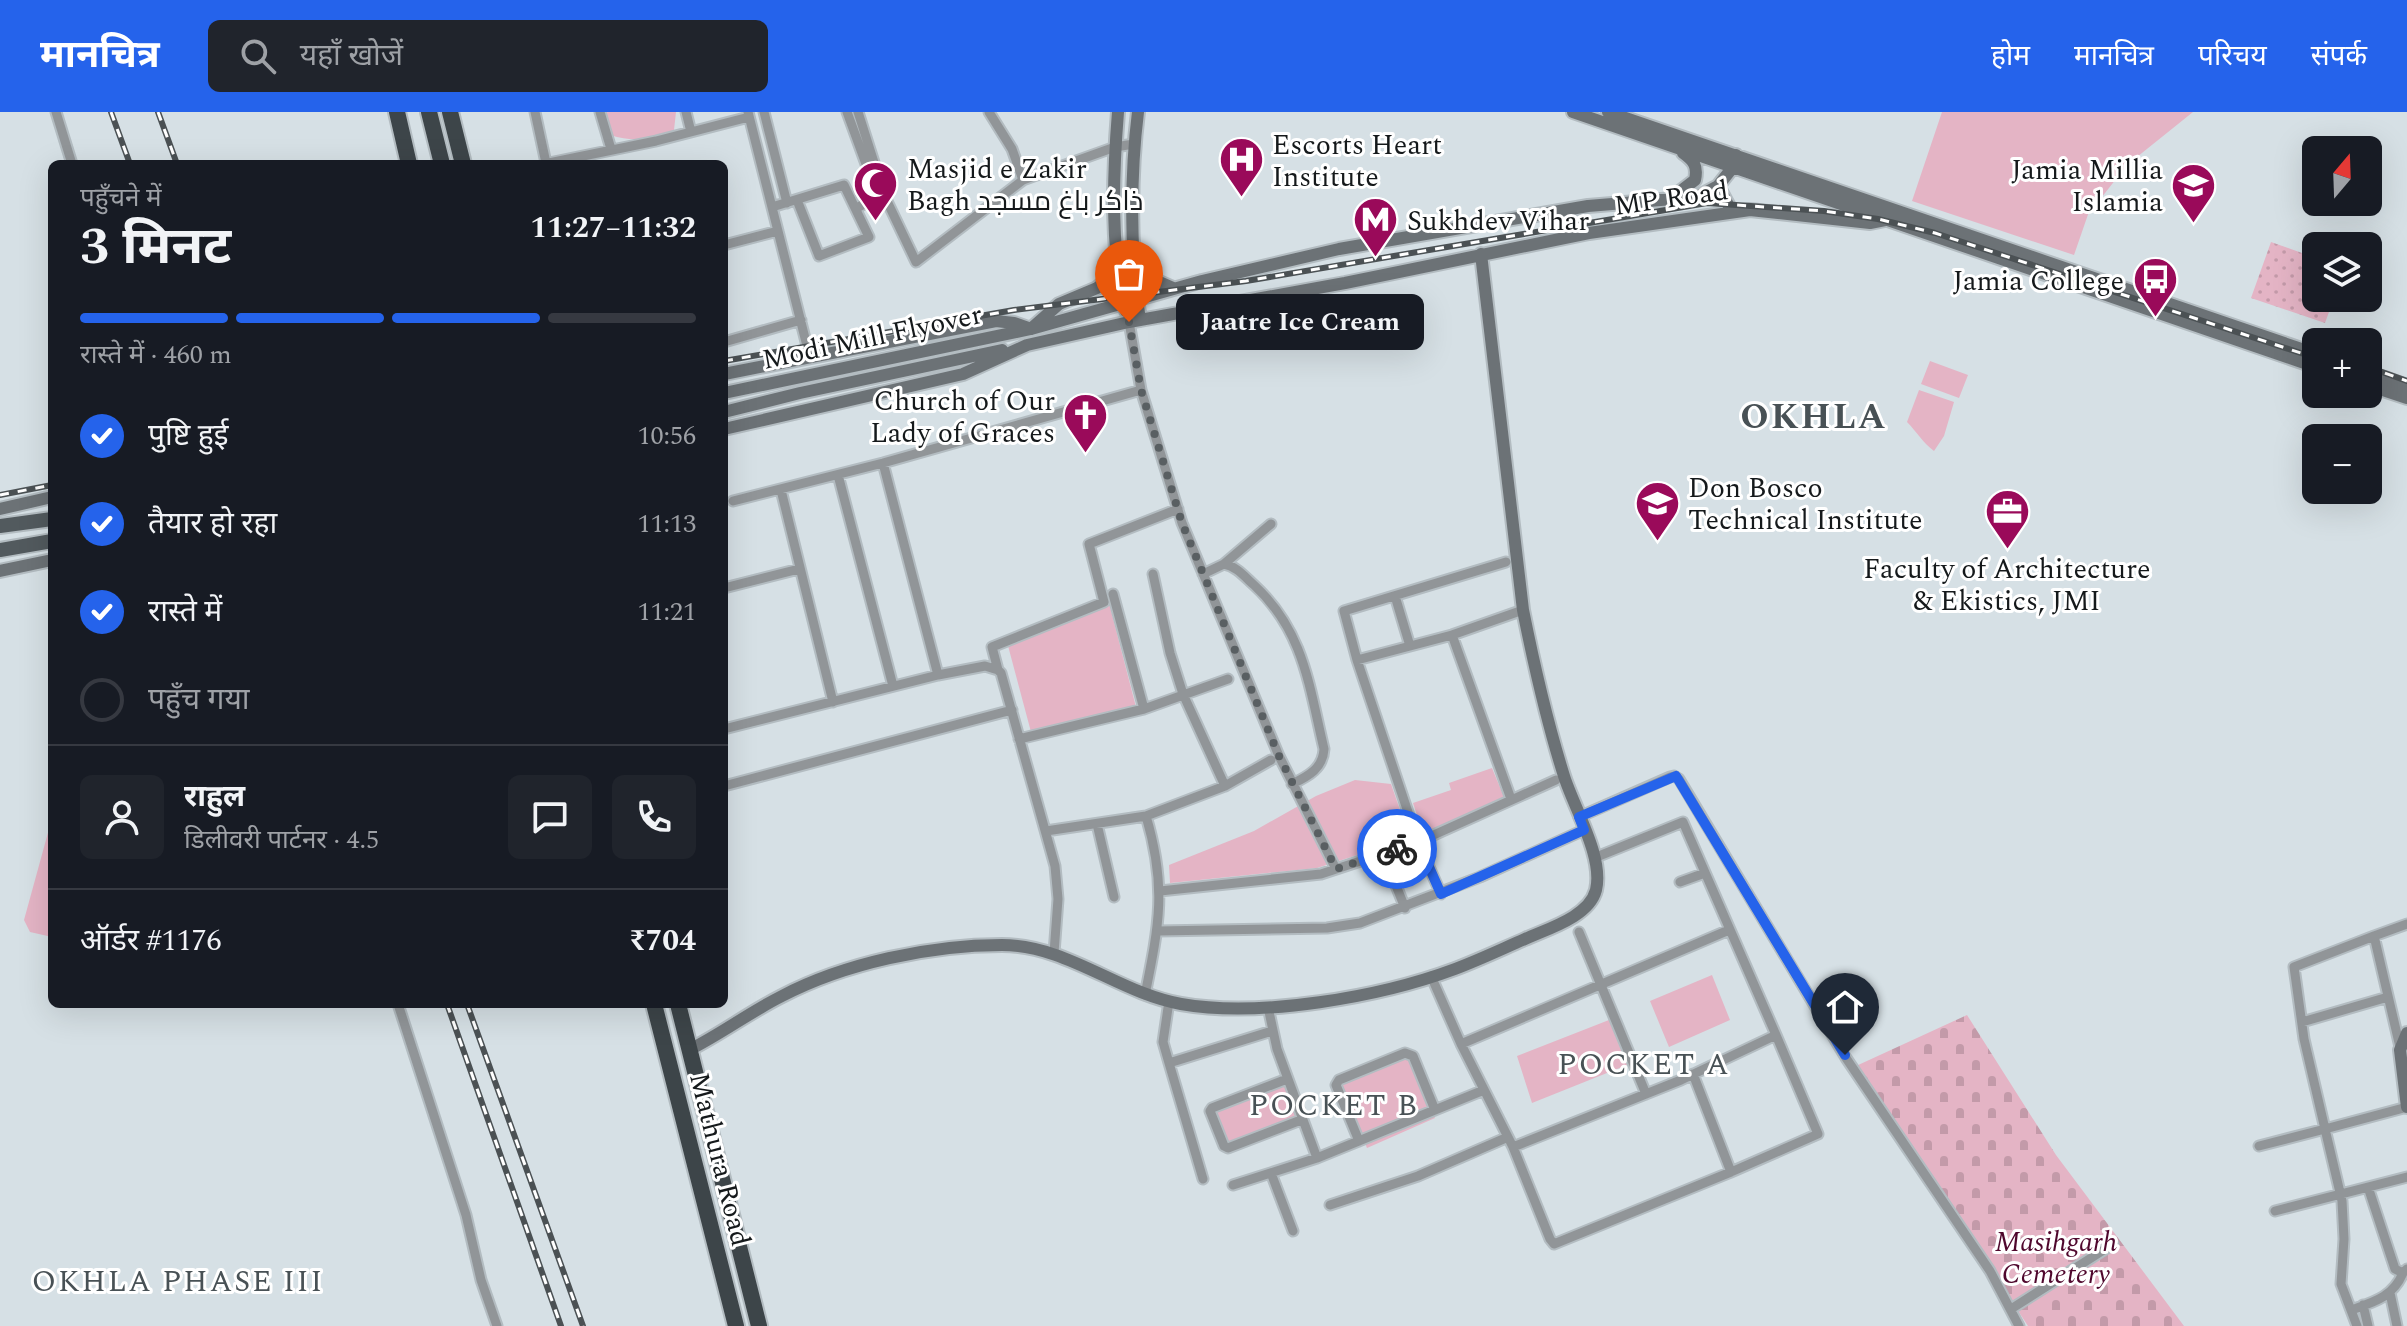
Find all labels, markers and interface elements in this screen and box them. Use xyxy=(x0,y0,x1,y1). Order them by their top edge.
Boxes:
search box xyxy=(208,20,768,92)
text: मानचित्र xyxy=(40,27,160,85)
text: यहाँ खोजें xyxy=(300,33,403,79)
icon: search xyxy=(236,34,280,78)
text: होम xyxy=(1991,35,2030,78)
text: मानचित्र xyxy=(2074,35,2154,78)
text: परिचय xyxy=(2198,35,2267,78)
text: संपर्क xyxy=(2311,35,2367,78)
place label: Escorts Heart Institute xyxy=(1272,124,1442,199)
hospital icon: Escorts Heart Institute xyxy=(1217,136,1265,199)
north arrow xyxy=(2302,136,2382,216)
map controls xyxy=(2302,136,2382,504)
place label: Masjid e Zakir Bagh ذاکر باغ مسجد xyxy=(907,148,1143,223)
place label: Jamia Millia Islamia xyxy=(2011,149,2163,224)
mosque icon: Masjid e Zakir Bagh ذاکر باغ مسجد xyxy=(852,160,900,223)
school or university icon: Jamia Millia Islamia xyxy=(2170,161,2218,224)
street label: MP Road xyxy=(1611,169,1731,228)
text: पहुँचने में xyxy=(80,178,162,218)
metro station icon: Sukhdev Vihar xyxy=(1352,196,1400,259)
place label: Sukhdev Vihar xyxy=(1407,200,1589,243)
text: 11:27–11:32 xyxy=(530,205,696,251)
text: 3 मिनट xyxy=(80,208,231,287)
button: layers xyxy=(2302,232,2382,312)
pin xyxy=(1095,240,1163,322)
icon: bag xyxy=(1107,252,1151,296)
bus stop icon: Jamia College xyxy=(2131,256,2179,319)
place label: Jamia College xyxy=(1953,260,2124,303)
street label: Modi Mill Flyover xyxy=(758,293,986,382)
callout: Jaatre Ice Cream xyxy=(1177,294,1425,350)
text: Jaatre Ice Cream xyxy=(1200,302,1400,342)
button: + xyxy=(2302,328,2382,408)
text: रास्ते में · 460 m xyxy=(80,335,232,375)
place label: Church of Our Lady of Graces xyxy=(870,380,1055,455)
district label: OKHLA xyxy=(1740,390,1888,445)
church icon: Church of Our Lady of Graces xyxy=(1062,392,1110,455)
text: पुष्टि हुई xyxy=(148,413,229,459)
icon: check xyxy=(80,414,124,458)
text: 10:56 xyxy=(637,416,696,456)
button: − xyxy=(2302,424,2382,504)
place label: Don Bosco Technical Institute xyxy=(1688,467,1923,542)
school or university icon: Don Bosco Technical Institute xyxy=(1633,479,1681,542)
office icon: Faculty of Architecture & Ekistics, JMI xyxy=(1983,487,2031,550)
text: तैयार हो रहा xyxy=(148,501,277,547)
icon: check xyxy=(80,502,124,546)
text: 11:13 xyxy=(637,504,696,544)
place label: Faculty of Architecture & Ekistics, JMI xyxy=(1863,548,2151,623)
text: रास्ते में xyxy=(148,589,222,635)
icon: check xyxy=(80,590,124,634)
text: 11:21 xyxy=(637,592,696,632)
text: पहुँच गया xyxy=(148,677,250,723)
text: राहुल xyxy=(184,774,245,820)
button: person xyxy=(80,775,164,859)
button: chat xyxy=(508,775,592,859)
button: phone xyxy=(612,775,696,859)
courier xyxy=(1357,809,1437,889)
text: डिलीवरी पार्टनर · 4.5 xyxy=(184,820,379,860)
icon: bike xyxy=(1375,827,1419,871)
text: ऑर्डर #1176 xyxy=(80,918,222,964)
text: ₹704 xyxy=(629,918,696,964)
pin xyxy=(1811,973,1879,1055)
icon: home xyxy=(1823,985,1867,1029)
district label: POCKET A xyxy=(1558,1042,1730,1088)
street label: Mathura Road xyxy=(677,1068,762,1251)
district label: POCKET B xyxy=(1249,1083,1419,1129)
park label: Masihgarh Cemetery xyxy=(1995,1221,2117,1296)
district label: OKHLA PHASE III xyxy=(32,1259,324,1305)

